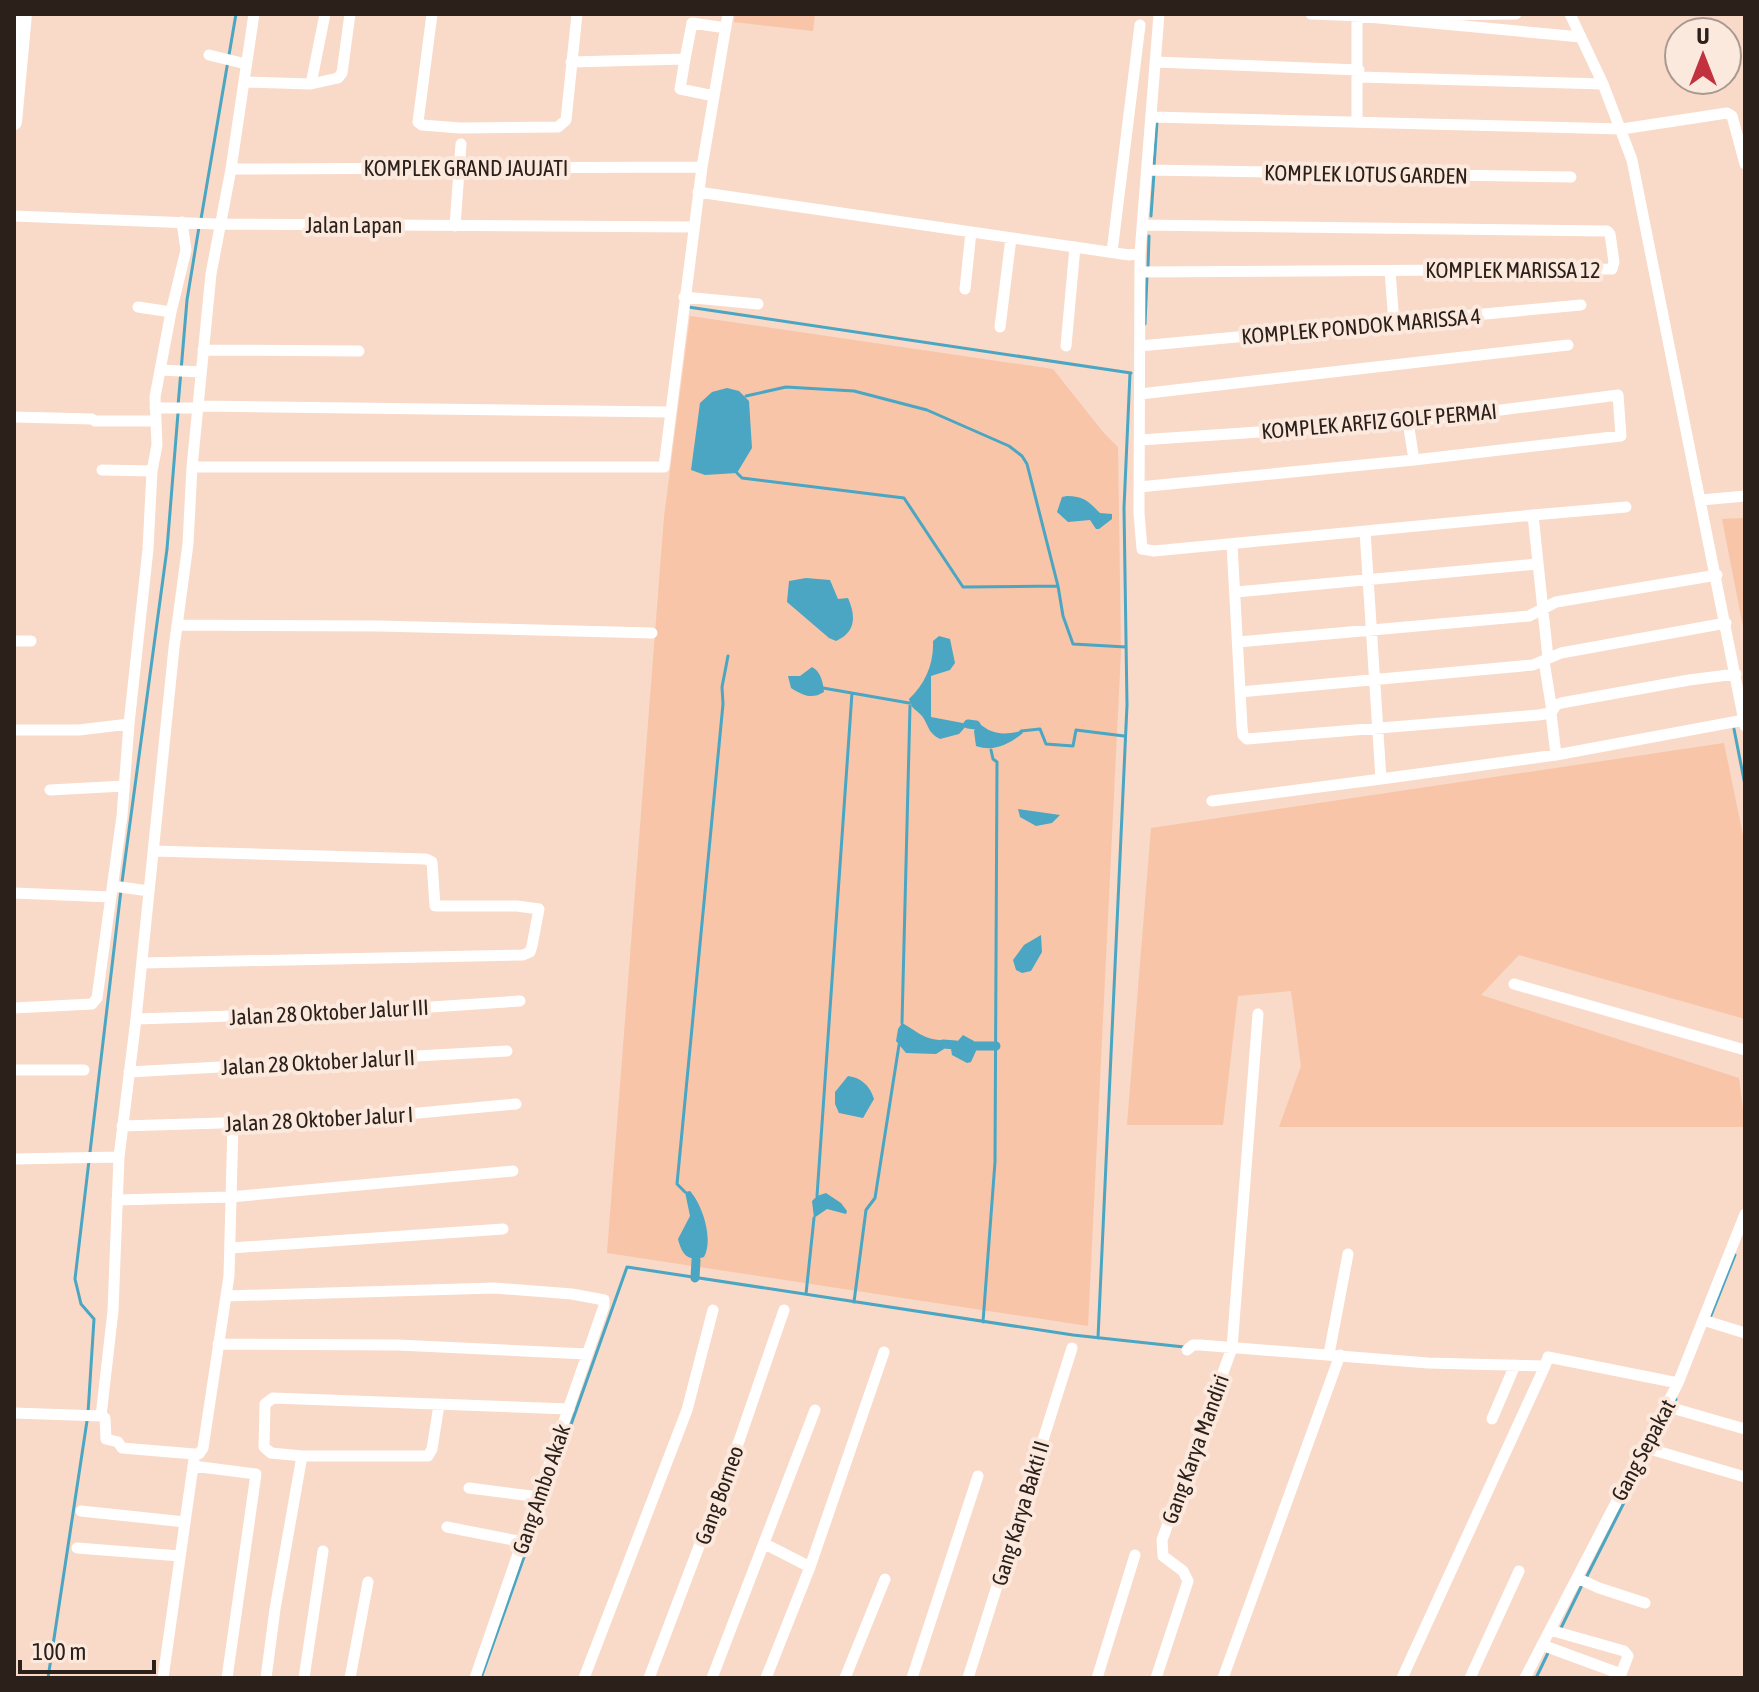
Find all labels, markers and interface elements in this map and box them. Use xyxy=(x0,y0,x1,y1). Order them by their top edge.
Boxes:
north arrow xyxy=(1663,16,1743,96)
text: U xyxy=(1697,23,1709,49)
street label: KOMPLEK GRAND JAUJATI xyxy=(364,155,568,181)
street label: KOMPLEK LOTUS GARDEN xyxy=(1264,159,1468,189)
street label: Jalan Lapan xyxy=(305,212,403,238)
street label: KOMPLEK MARISSA 12 xyxy=(1425,257,1601,283)
street label: KOMPLEK PONDOK MARISSA 4 xyxy=(1240,303,1482,349)
street label: KOMPLEK ARFIZ GOLF PERMAI xyxy=(1260,398,1498,444)
street label: Jalan 28 Oktober Jalur III xyxy=(229,994,429,1030)
street label: Jalan 28 Oktober Jalur II xyxy=(220,1044,416,1080)
street label: Jalan 28 Oktober Jalur I xyxy=(224,1101,414,1137)
street label: Gang Karya Mandiri xyxy=(1156,1371,1234,1527)
street label: Gang Sepakat xyxy=(1605,1395,1681,1505)
street label: Gang Ambo Akak xyxy=(507,1420,576,1557)
street label: Gang Karya Bakti II xyxy=(986,1437,1054,1589)
street label: Gang Borneo xyxy=(689,1442,749,1548)
scale bar xyxy=(20,1624,154,1674)
text: 100 m xyxy=(32,1638,86,1665)

